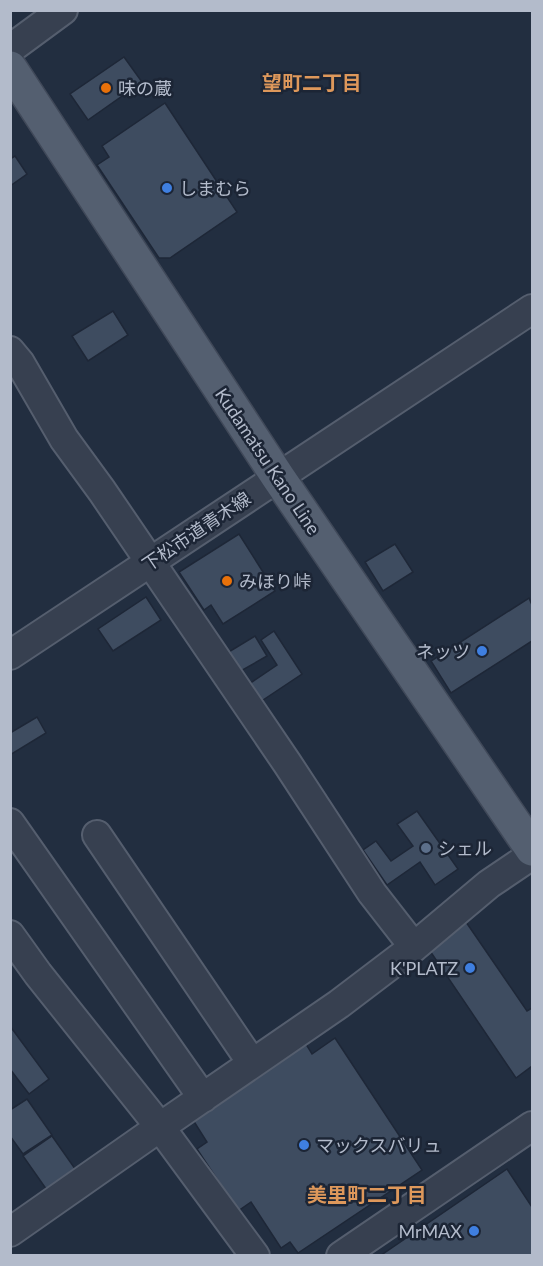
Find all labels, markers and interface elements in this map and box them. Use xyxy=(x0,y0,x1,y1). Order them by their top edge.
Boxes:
district label: 望町二丁目 xyxy=(262,70,362,94)
place label: 味の蔵 xyxy=(118,77,172,99)
marker: 味の蔵 xyxy=(99,81,113,95)
place label: しまむら xyxy=(179,177,251,199)
marker: しまむら xyxy=(160,181,174,195)
street label: Kudamatsu Kano Line xyxy=(211,384,325,538)
street label: 下松市道青木線 xyxy=(138,487,254,575)
place label: みほり峠 xyxy=(239,570,311,592)
marker: みほり峠 xyxy=(220,574,234,588)
place label: ネッツ xyxy=(416,640,470,662)
marker: ネッツ xyxy=(475,644,489,658)
place label: シェル xyxy=(438,837,492,859)
marker: シェル xyxy=(419,841,433,855)
place label: K'PLATZ xyxy=(390,957,458,979)
marker: K'PLATZ xyxy=(463,961,477,975)
place label: マックスバリュ xyxy=(316,1134,441,1156)
marker: マックスバリュ xyxy=(297,1138,311,1152)
district label: 美里町二丁目 xyxy=(307,1182,427,1206)
place label: MrMAX xyxy=(398,1220,462,1242)
marker: MrMAX xyxy=(467,1224,481,1238)

